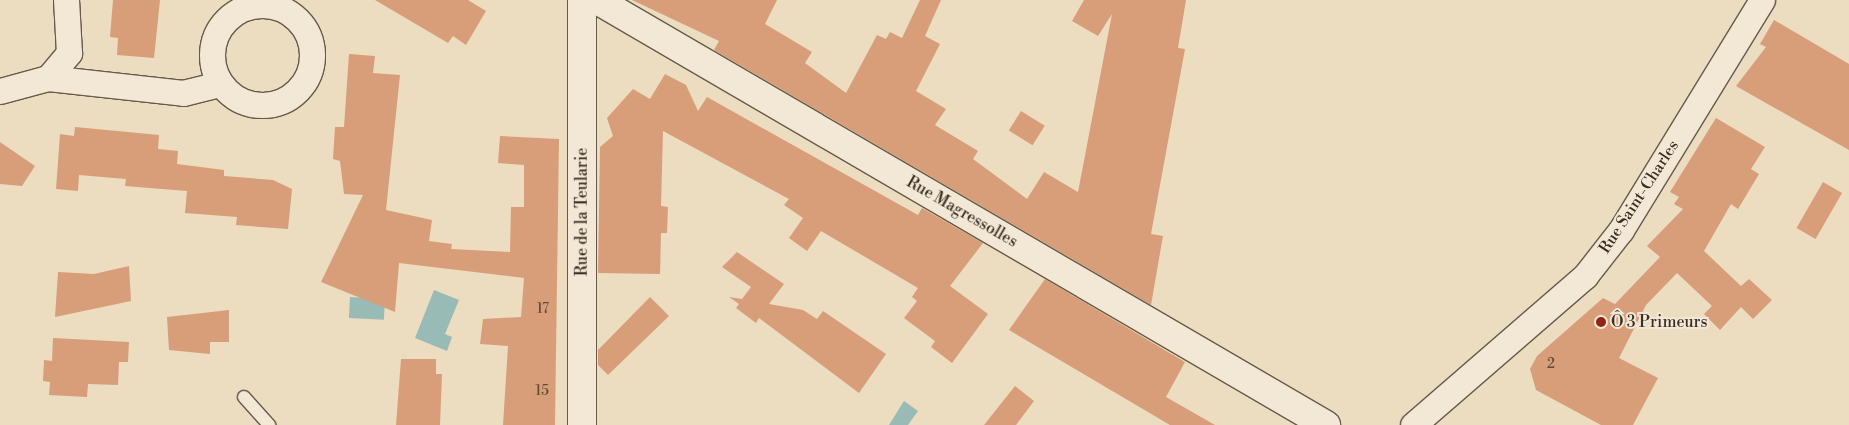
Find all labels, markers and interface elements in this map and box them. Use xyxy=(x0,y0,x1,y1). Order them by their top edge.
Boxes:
street label: Rue Saint-Charles xyxy=(1595,137,1683,257)
street label: Rue de la Teularie xyxy=(572,148,592,276)
street label: Rue Magressolles xyxy=(903,172,1021,252)
house number: 17 xyxy=(537,301,549,317)
place label: Ô 3 Primeurs xyxy=(1611,312,1708,332)
marker: Ô 3 Primeurs xyxy=(1595,316,1607,328)
house number: 2 xyxy=(1547,356,1555,372)
house number: 15 xyxy=(535,383,549,399)

